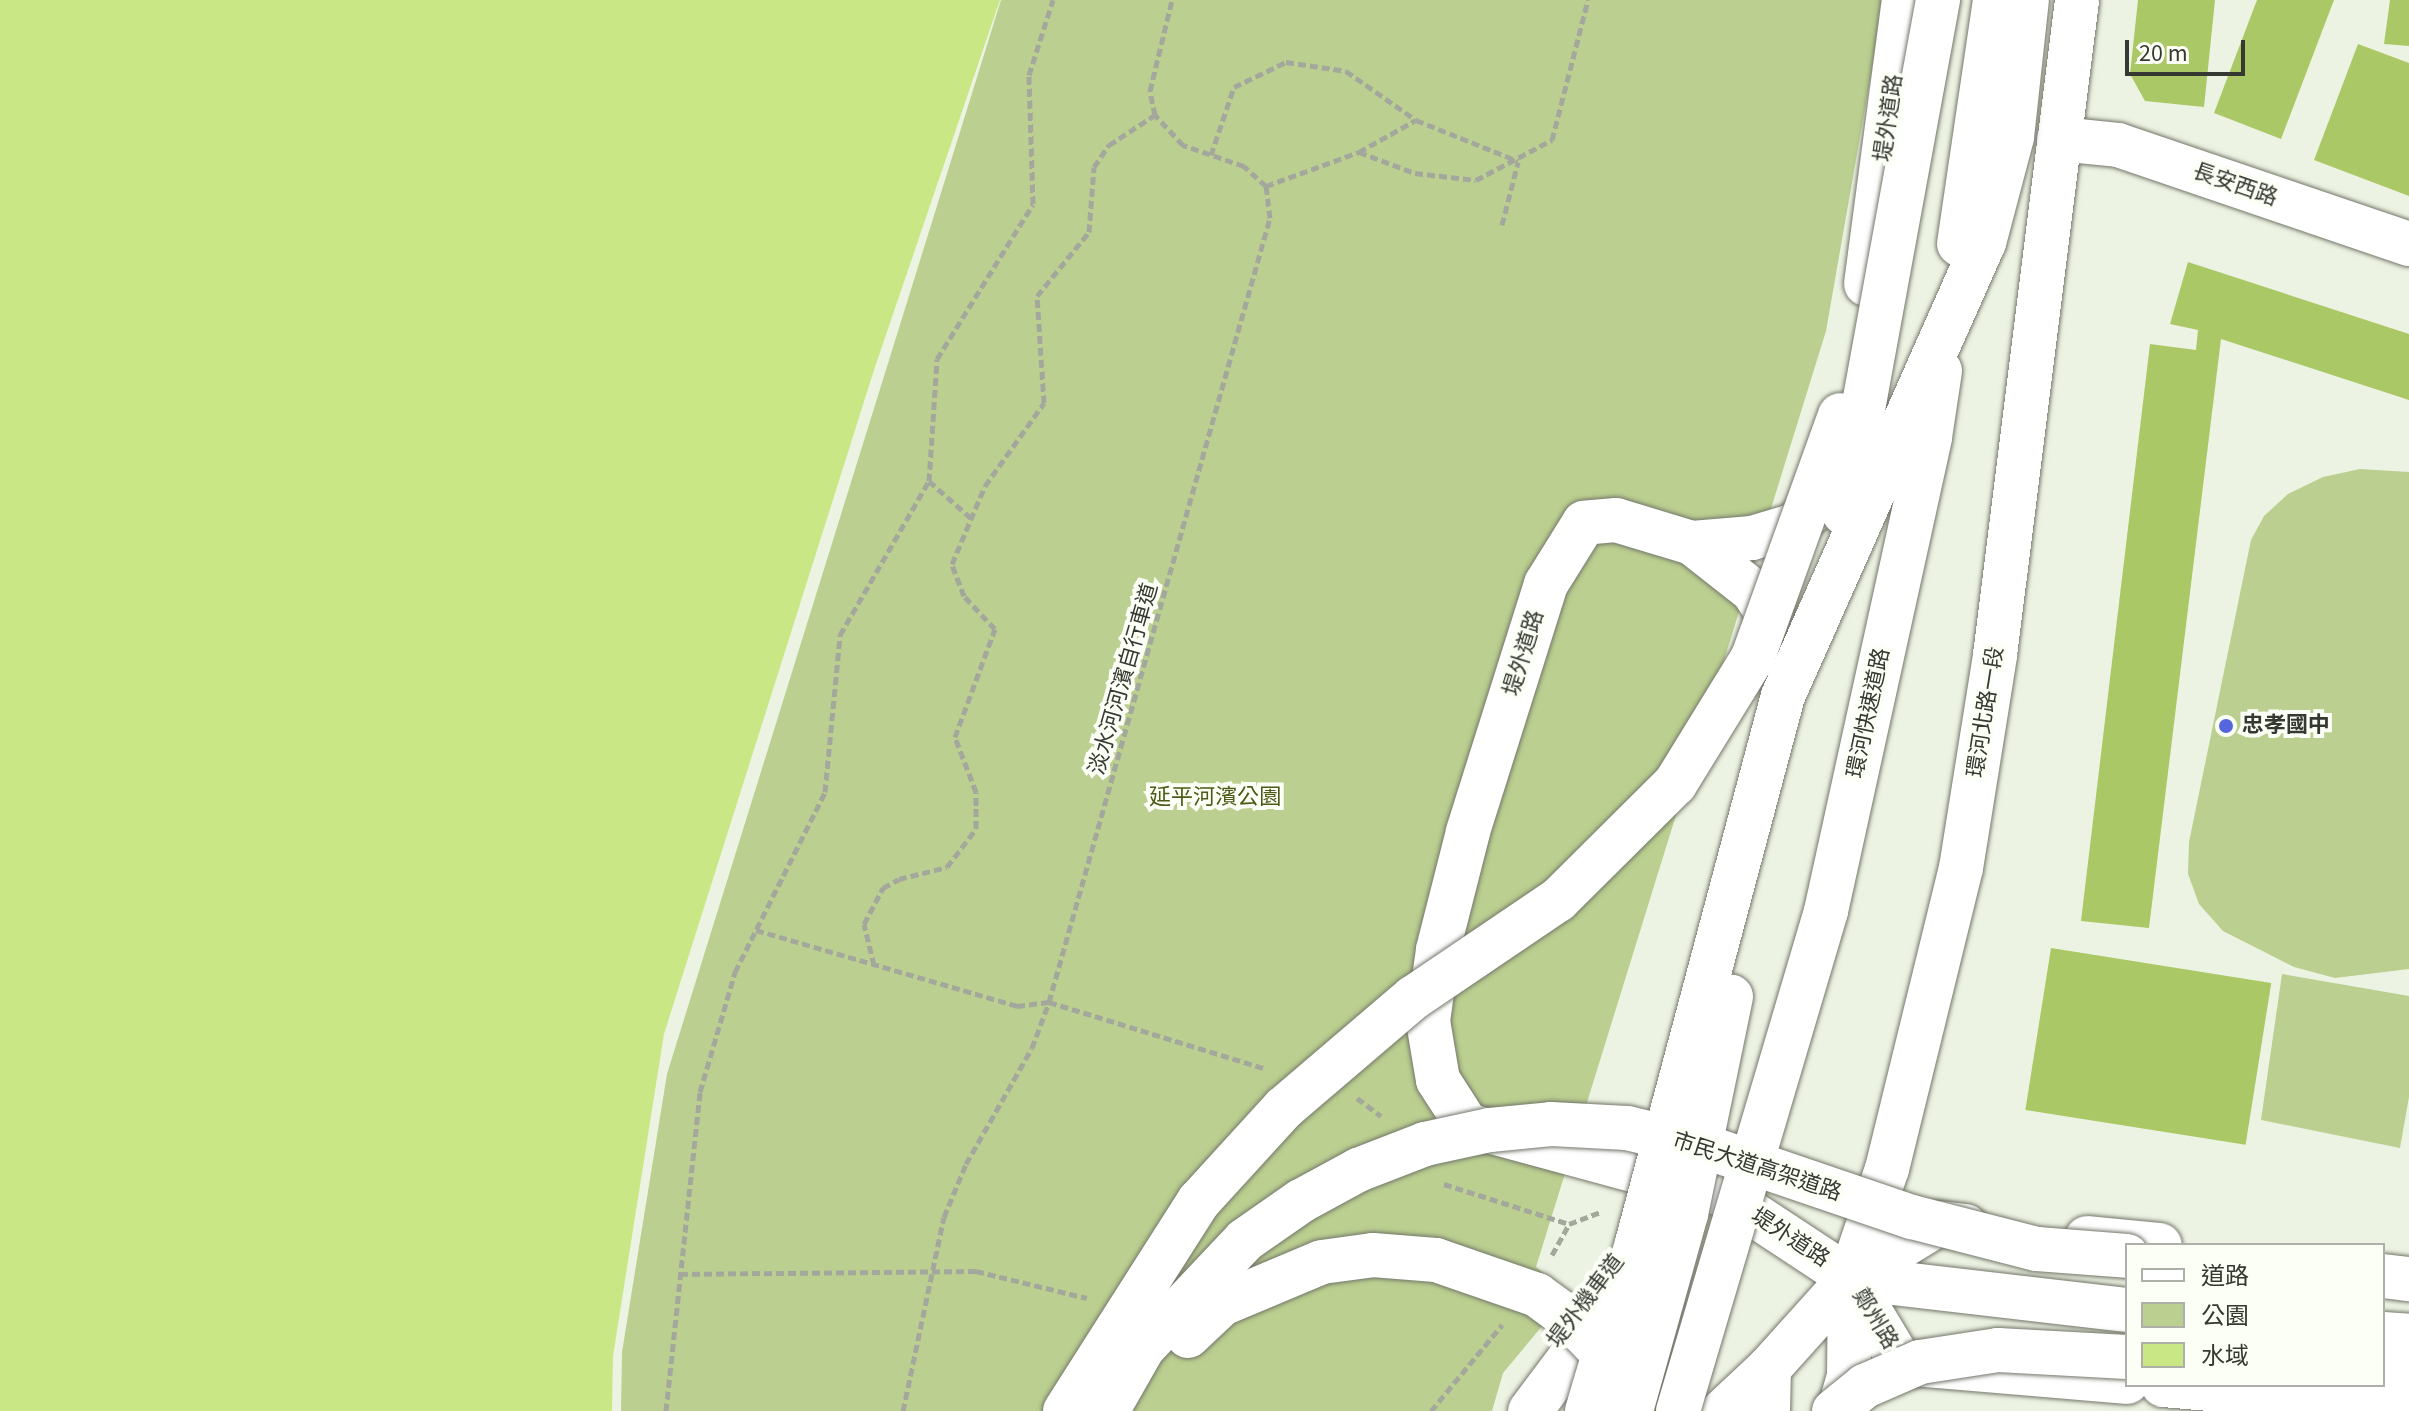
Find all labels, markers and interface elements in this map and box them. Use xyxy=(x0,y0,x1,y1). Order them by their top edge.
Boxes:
scale bar xyxy=(2129,24,2249,74)
text: 20 m xyxy=(2139,36,2188,71)
street label: 堤外道路 xyxy=(1870,73,1908,163)
street label: 長安西路 xyxy=(2189,158,2281,212)
street label: 淡水河河濱自行車道 xyxy=(1084,580,1164,778)
street label: 堤外道路 xyxy=(1499,607,1549,699)
street label: 環河北路一段 xyxy=(1963,645,2009,779)
street label: 環河快速道路 xyxy=(1842,646,1896,780)
place label: 忠孝國中 xyxy=(2242,713,2330,739)
marker: 忠孝國中 xyxy=(2217,717,2235,735)
park label: 延平河濱公園 xyxy=(1149,785,1281,811)
street label: 市民大道高架道路 xyxy=(1669,1127,1845,1207)
street label: 堤外道路 xyxy=(1746,1203,1834,1273)
legend xyxy=(2125,1243,2385,1387)
street label: 堤外機車道 xyxy=(1542,1249,1630,1353)
text: 道路 xyxy=(2201,1259,2249,1294)
street label: 鄭州路 xyxy=(1847,1284,1903,1354)
text: 公園 xyxy=(2201,1299,2249,1334)
text: 水域 xyxy=(2201,1339,2249,1374)

